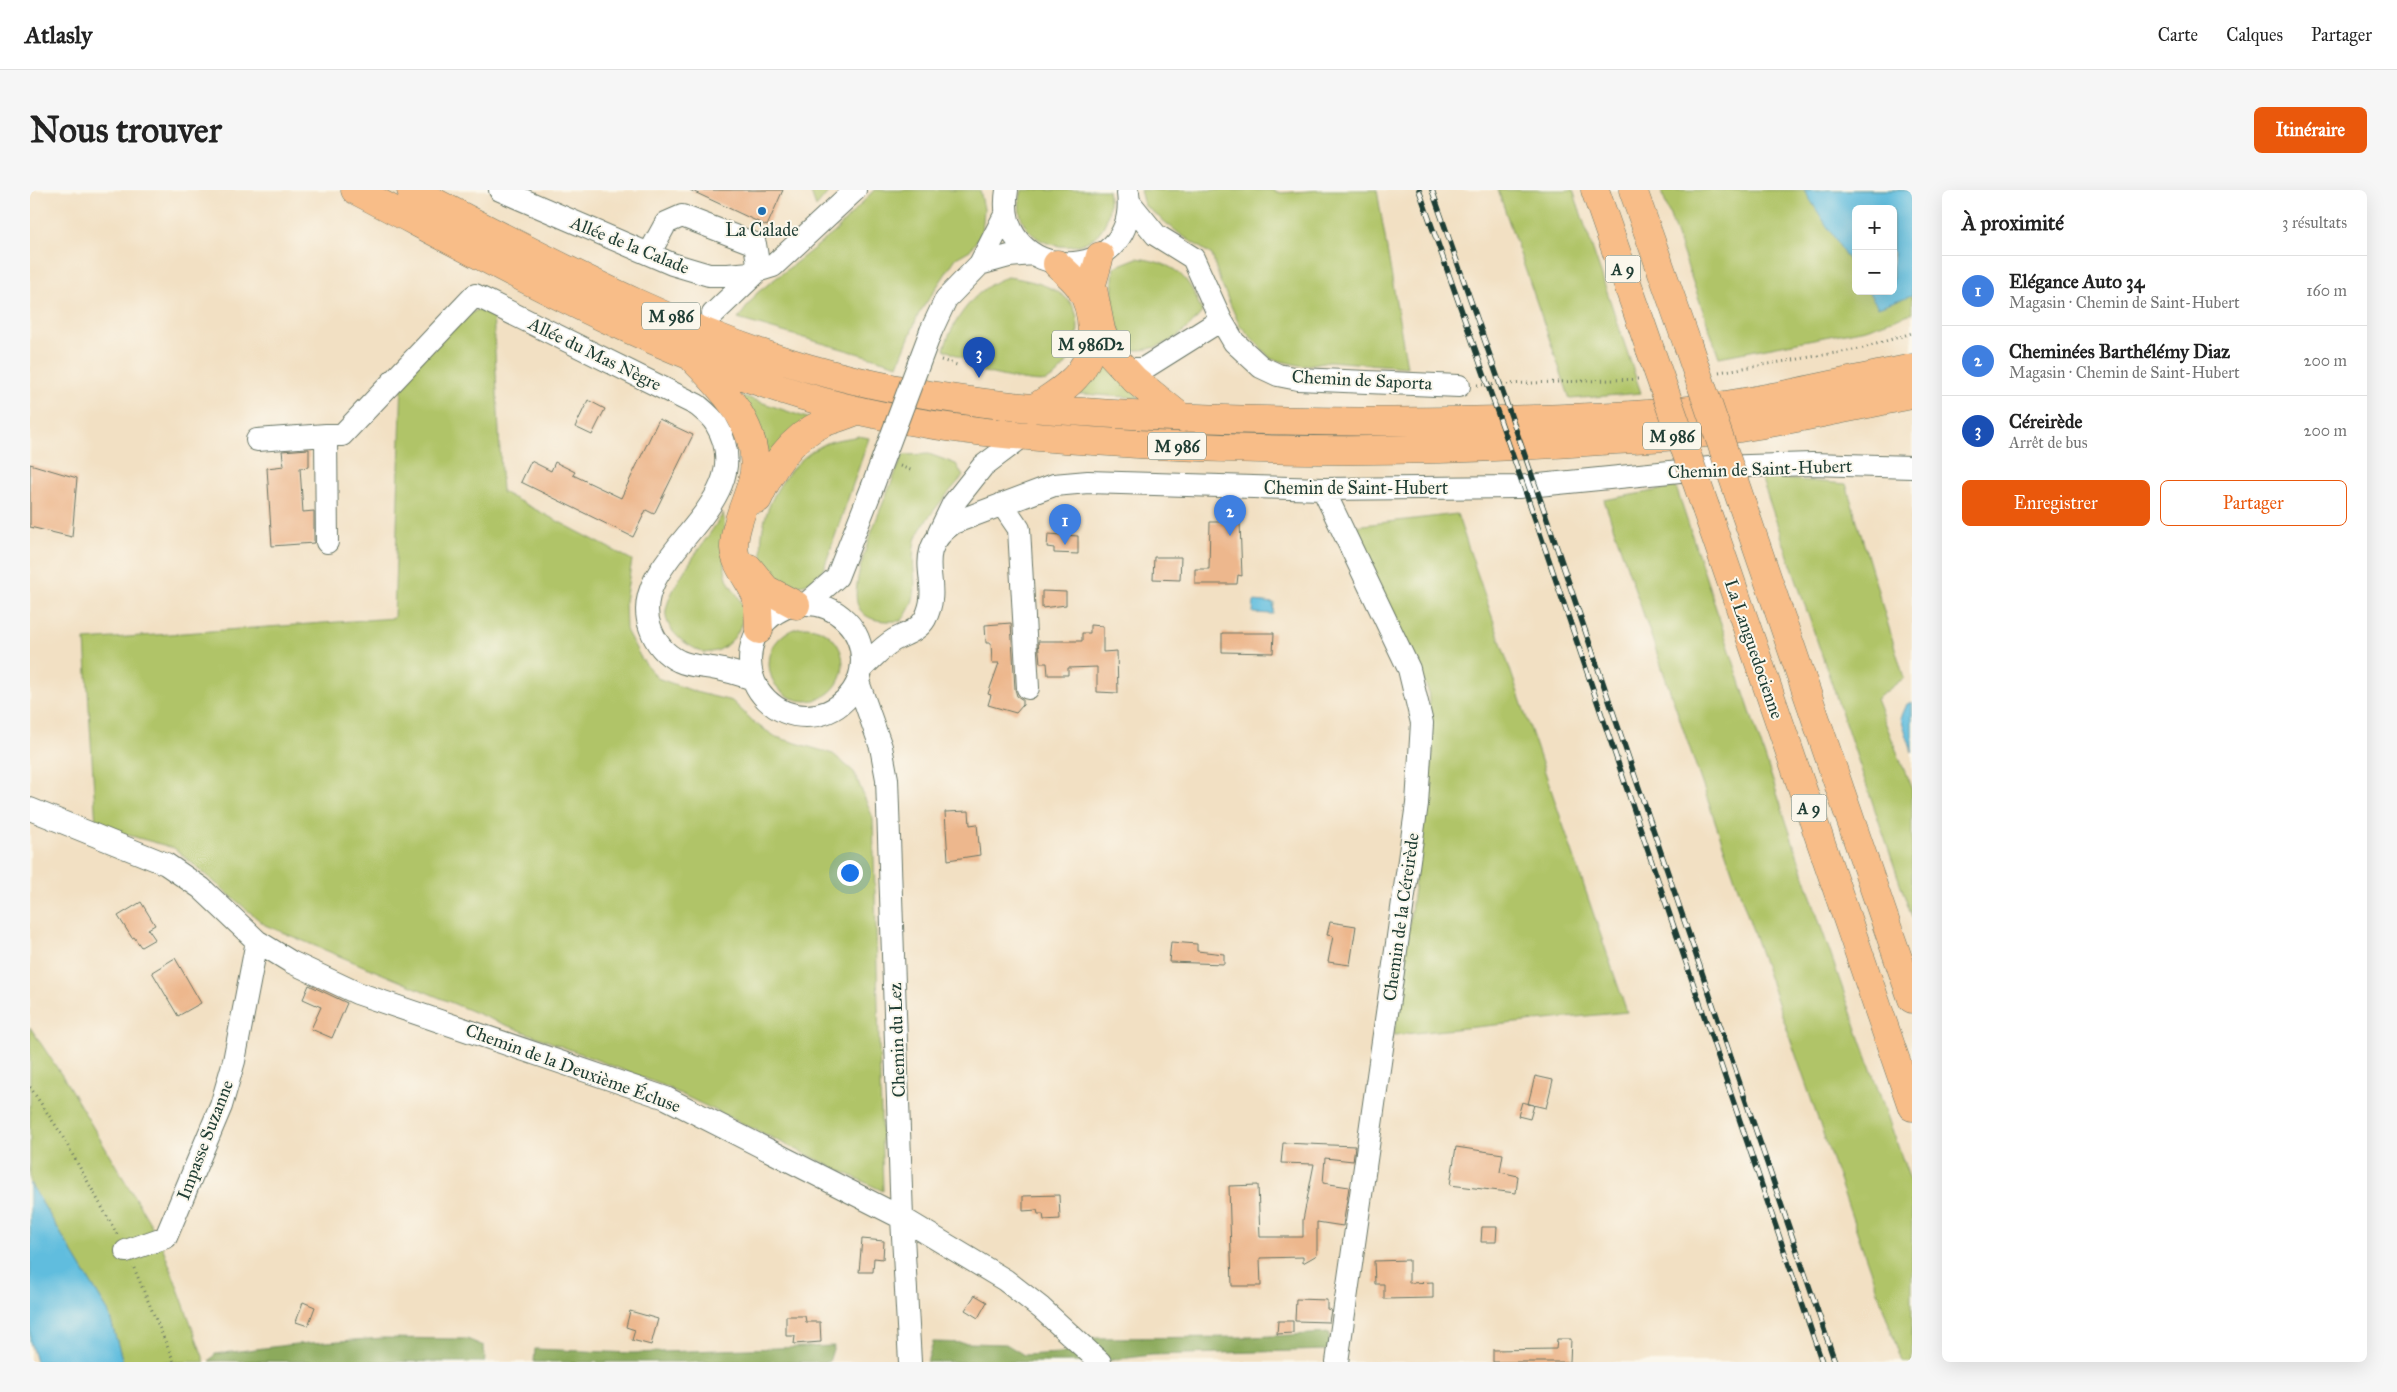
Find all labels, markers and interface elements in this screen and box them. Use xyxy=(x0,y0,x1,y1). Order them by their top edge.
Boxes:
text: Atlasly xyxy=(25,20,92,50)
text: Carte xyxy=(2158,24,2198,46)
text: Calques xyxy=(2226,24,2283,46)
text: Partager xyxy=(2311,24,2372,46)
button: Itinéraire xyxy=(2254,107,2367,153)
text: Nous trouver xyxy=(30,109,222,152)
marker: La Calade xyxy=(756,205,768,217)
map controls xyxy=(1852,205,1897,295)
button: + xyxy=(1852,205,1897,250)
text: À proximité xyxy=(1962,210,2064,236)
street label: Allée de la Calade xyxy=(566,211,693,279)
text: 3 résultats xyxy=(2282,213,2347,232)
place label: La Calade xyxy=(725,219,799,241)
button: − xyxy=(1852,250,1897,295)
road number: A 9 xyxy=(1606,256,1640,282)
text: Elégance Auto 34 xyxy=(2009,270,2144,293)
text: 1 xyxy=(1975,281,1981,300)
text: 160 m xyxy=(2306,281,2347,300)
text: Magasin · Chemin de Saint-Hubert xyxy=(2009,293,2240,312)
road number: M 986 xyxy=(642,302,700,330)
street label: Allée du Mas Nègre xyxy=(524,312,665,397)
road number: M 986D2 xyxy=(1052,330,1130,358)
pin: 3 xyxy=(963,337,995,378)
text: Cheminées Barthélémy Diaz xyxy=(2009,340,2230,363)
text: 2 xyxy=(1974,351,1982,370)
text: 200 m xyxy=(2304,351,2347,370)
text: Magasin · Chemin de Saint-Hubert xyxy=(2009,363,2240,382)
street label: Chemin de Saporta xyxy=(1291,365,1433,395)
text: Céreirède xyxy=(2009,410,2082,433)
text: 3 xyxy=(1975,421,1981,440)
text: 200 m xyxy=(2304,421,2347,440)
road number: M 986 xyxy=(1643,422,1701,450)
road number: M 986 xyxy=(1148,432,1206,460)
text: Arrêt de bus xyxy=(2009,433,2088,452)
street label: Chemin de Saint-Hubert xyxy=(1667,455,1853,483)
street label: Chemin de Saint-Hubert xyxy=(1264,477,1449,499)
button: Enregistrer xyxy=(1962,480,2150,526)
button: Partager xyxy=(2160,480,2347,526)
pin: 2 xyxy=(1214,495,1246,536)
pin: 1 xyxy=(1049,504,1081,545)
street label: La Languedocienne xyxy=(1719,576,1788,722)
road number: A 9 xyxy=(1792,794,1826,822)
street label: Chemin de la Céreirède xyxy=(1378,831,1424,1003)
your location xyxy=(837,860,863,886)
street label: Chemin du Lez xyxy=(884,982,910,1098)
street label: Chemin de la Deuxième Écluse xyxy=(463,1017,684,1117)
street label: Impasse Suzanne xyxy=(172,1077,238,1203)

